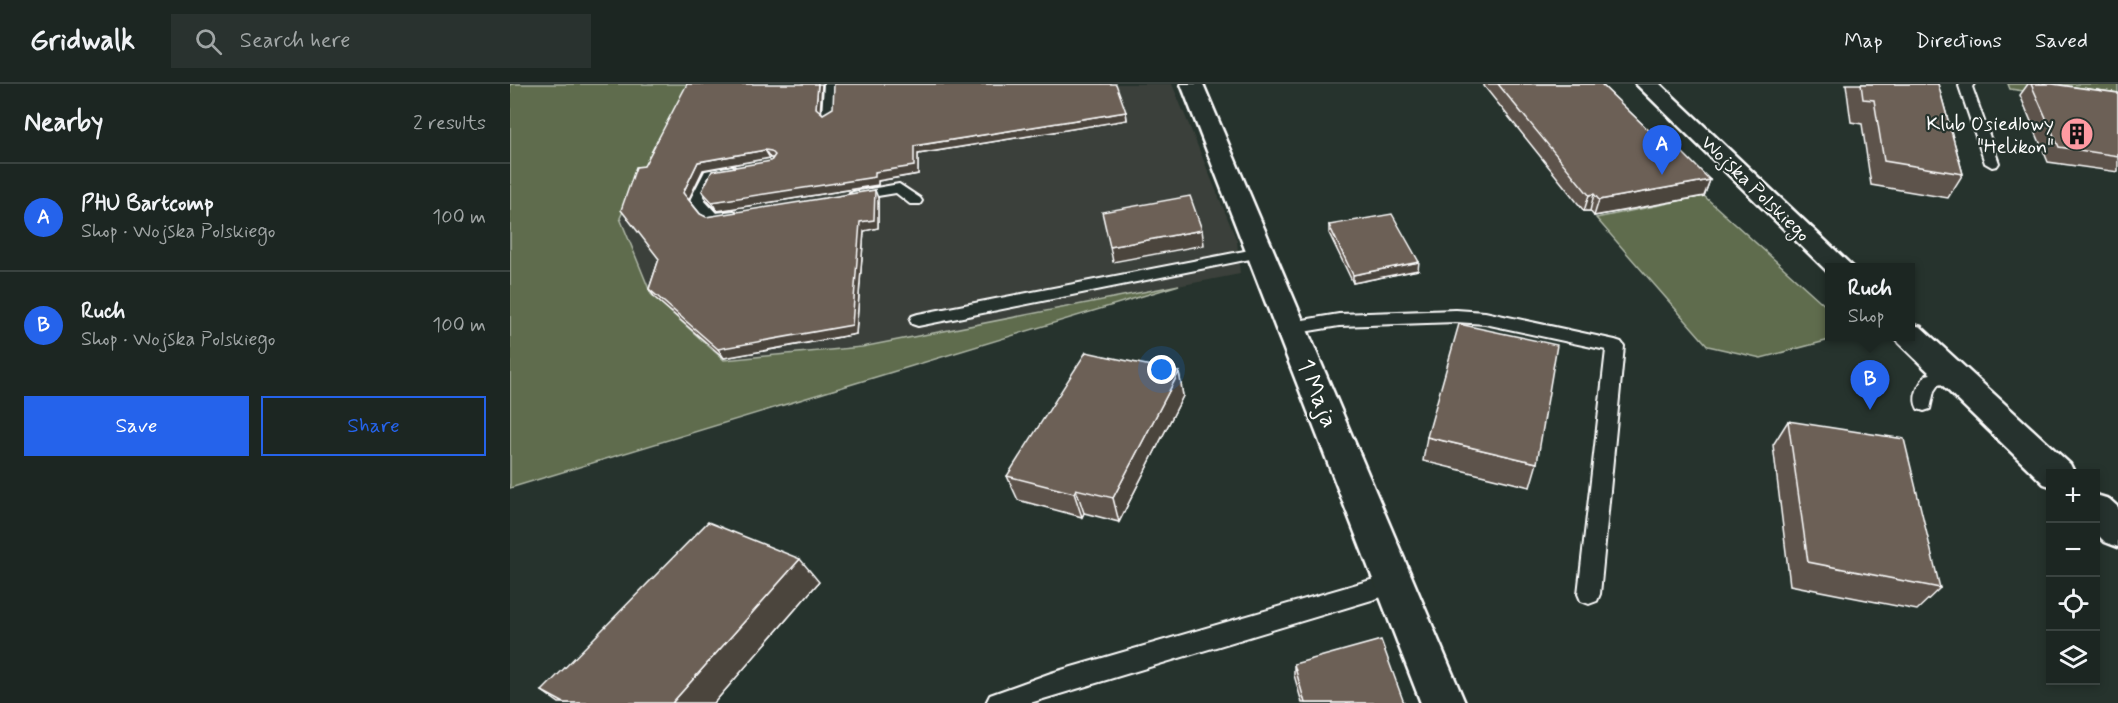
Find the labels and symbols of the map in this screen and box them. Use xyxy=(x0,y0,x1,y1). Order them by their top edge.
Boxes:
place label: Klub Osiedlowy "Helikon" xyxy=(1926,111,2054,161)
building icon: Klub Osiedlowy "Helikon" xyxy=(2059,116,2095,152)
pin: A xyxy=(1642,126,1682,175)
street label: Wojska Polskiego xyxy=(1694,130,1816,249)
your location xyxy=(1147,355,1176,384)
street label: 1 Maja xyxy=(1289,355,1344,433)
pin: B xyxy=(1850,360,1890,410)

